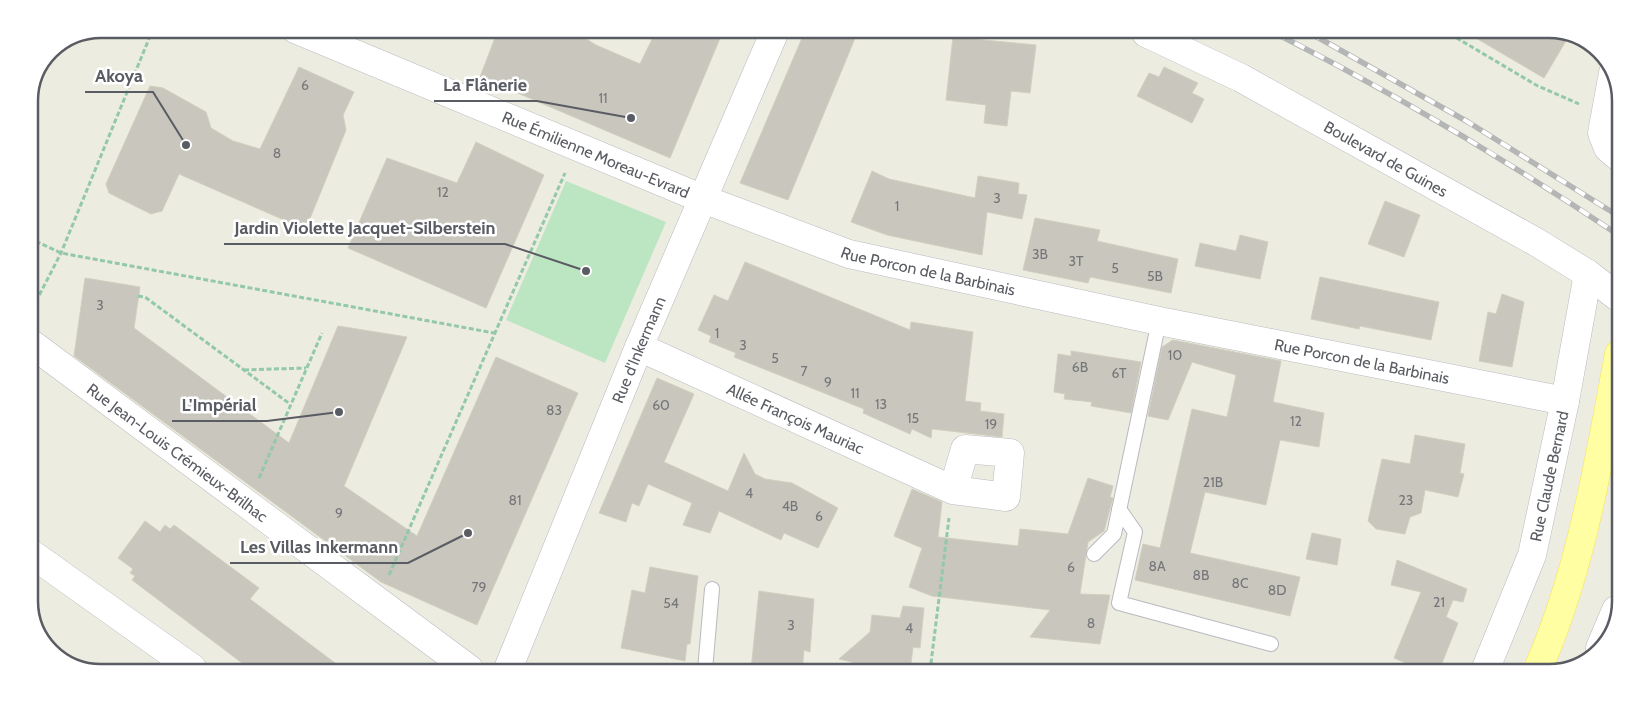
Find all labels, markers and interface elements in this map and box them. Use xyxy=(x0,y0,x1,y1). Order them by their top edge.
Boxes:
callout: Akoya xyxy=(85,59,153,92)
text: Akoya xyxy=(95,65,143,87)
callout: La Flânerie xyxy=(434,68,537,101)
text: La Flânerie xyxy=(443,74,527,96)
house number: 6 xyxy=(301,76,309,94)
house number: 11 xyxy=(598,89,608,107)
street label: Rue Émilienne Moreau-Evrard xyxy=(499,107,693,202)
street label: Boulevard de Guines xyxy=(1321,117,1451,201)
house number: 8 xyxy=(273,144,281,162)
house number: 12 xyxy=(437,183,449,201)
house number: 3 xyxy=(993,189,1001,207)
house number: 1 xyxy=(895,197,899,215)
callout: Jardin Violette Jacquet-Silberstein xyxy=(224,211,505,244)
text: Jardin Violette Jacquet-Silberstein xyxy=(234,217,495,239)
street label: Rue Porcon de la Barbinais xyxy=(838,242,1017,299)
house number: 3B xyxy=(1032,245,1048,263)
house number: 3T xyxy=(1068,252,1084,270)
house number: 5 xyxy=(1111,259,1119,277)
house number: 5B xyxy=(1147,267,1163,285)
street label: Rue d'Inkermann xyxy=(608,293,669,406)
house number: 3 xyxy=(96,296,104,314)
house number: 1 xyxy=(715,324,719,342)
street label: Rue Porcon de la Barbinais xyxy=(1273,334,1451,388)
house number: 3 xyxy=(739,336,747,354)
house number: 10 xyxy=(1168,346,1182,364)
house number: 5 xyxy=(771,349,779,367)
house number: 6B xyxy=(1072,358,1088,376)
house number: 7 xyxy=(800,362,808,380)
house number: 6T xyxy=(1111,364,1127,382)
house number: 9 xyxy=(824,373,832,391)
street label: Rue Jean-Louis Crémieux-Brilhac xyxy=(83,379,272,526)
street label: Allée François Mauriac xyxy=(724,379,867,458)
house number: 11 xyxy=(850,384,860,402)
callout: L'Impérial xyxy=(172,388,267,421)
text: L'Impérial xyxy=(182,394,257,416)
house number: 13 xyxy=(875,395,887,413)
house number: 60 xyxy=(652,396,670,414)
house number: 83 xyxy=(546,401,562,419)
house number: 15 xyxy=(907,409,919,427)
street label: Rue Claude Bernard xyxy=(1526,409,1572,543)
house number: 12 xyxy=(1290,412,1302,430)
house number: 19 xyxy=(985,415,997,433)
house number: 21B xyxy=(1203,473,1223,491)
house number: 4 xyxy=(745,484,753,502)
house number: 81 xyxy=(508,491,522,509)
house number: 23 xyxy=(1399,491,1413,509)
house number: 4B xyxy=(782,497,798,515)
house number: 9 xyxy=(335,504,343,522)
house number: 6 xyxy=(815,507,823,525)
callout: Les Villas Inkermann xyxy=(230,530,408,563)
text: Les Villas Inkermann xyxy=(240,536,398,558)
house number: 8A xyxy=(1148,557,1166,575)
house number: 6 xyxy=(1067,558,1075,576)
house number: 8B xyxy=(1193,566,1209,584)
house number: 8C xyxy=(1231,574,1249,592)
house number: 79 xyxy=(472,578,487,596)
house number: 8D xyxy=(1268,581,1286,599)
house number: 21 xyxy=(1433,593,1445,611)
house number: 54 xyxy=(663,594,679,612)
house number: 8 xyxy=(1087,614,1095,632)
house number: 3 xyxy=(787,616,795,634)
house number: 4 xyxy=(905,619,913,637)

